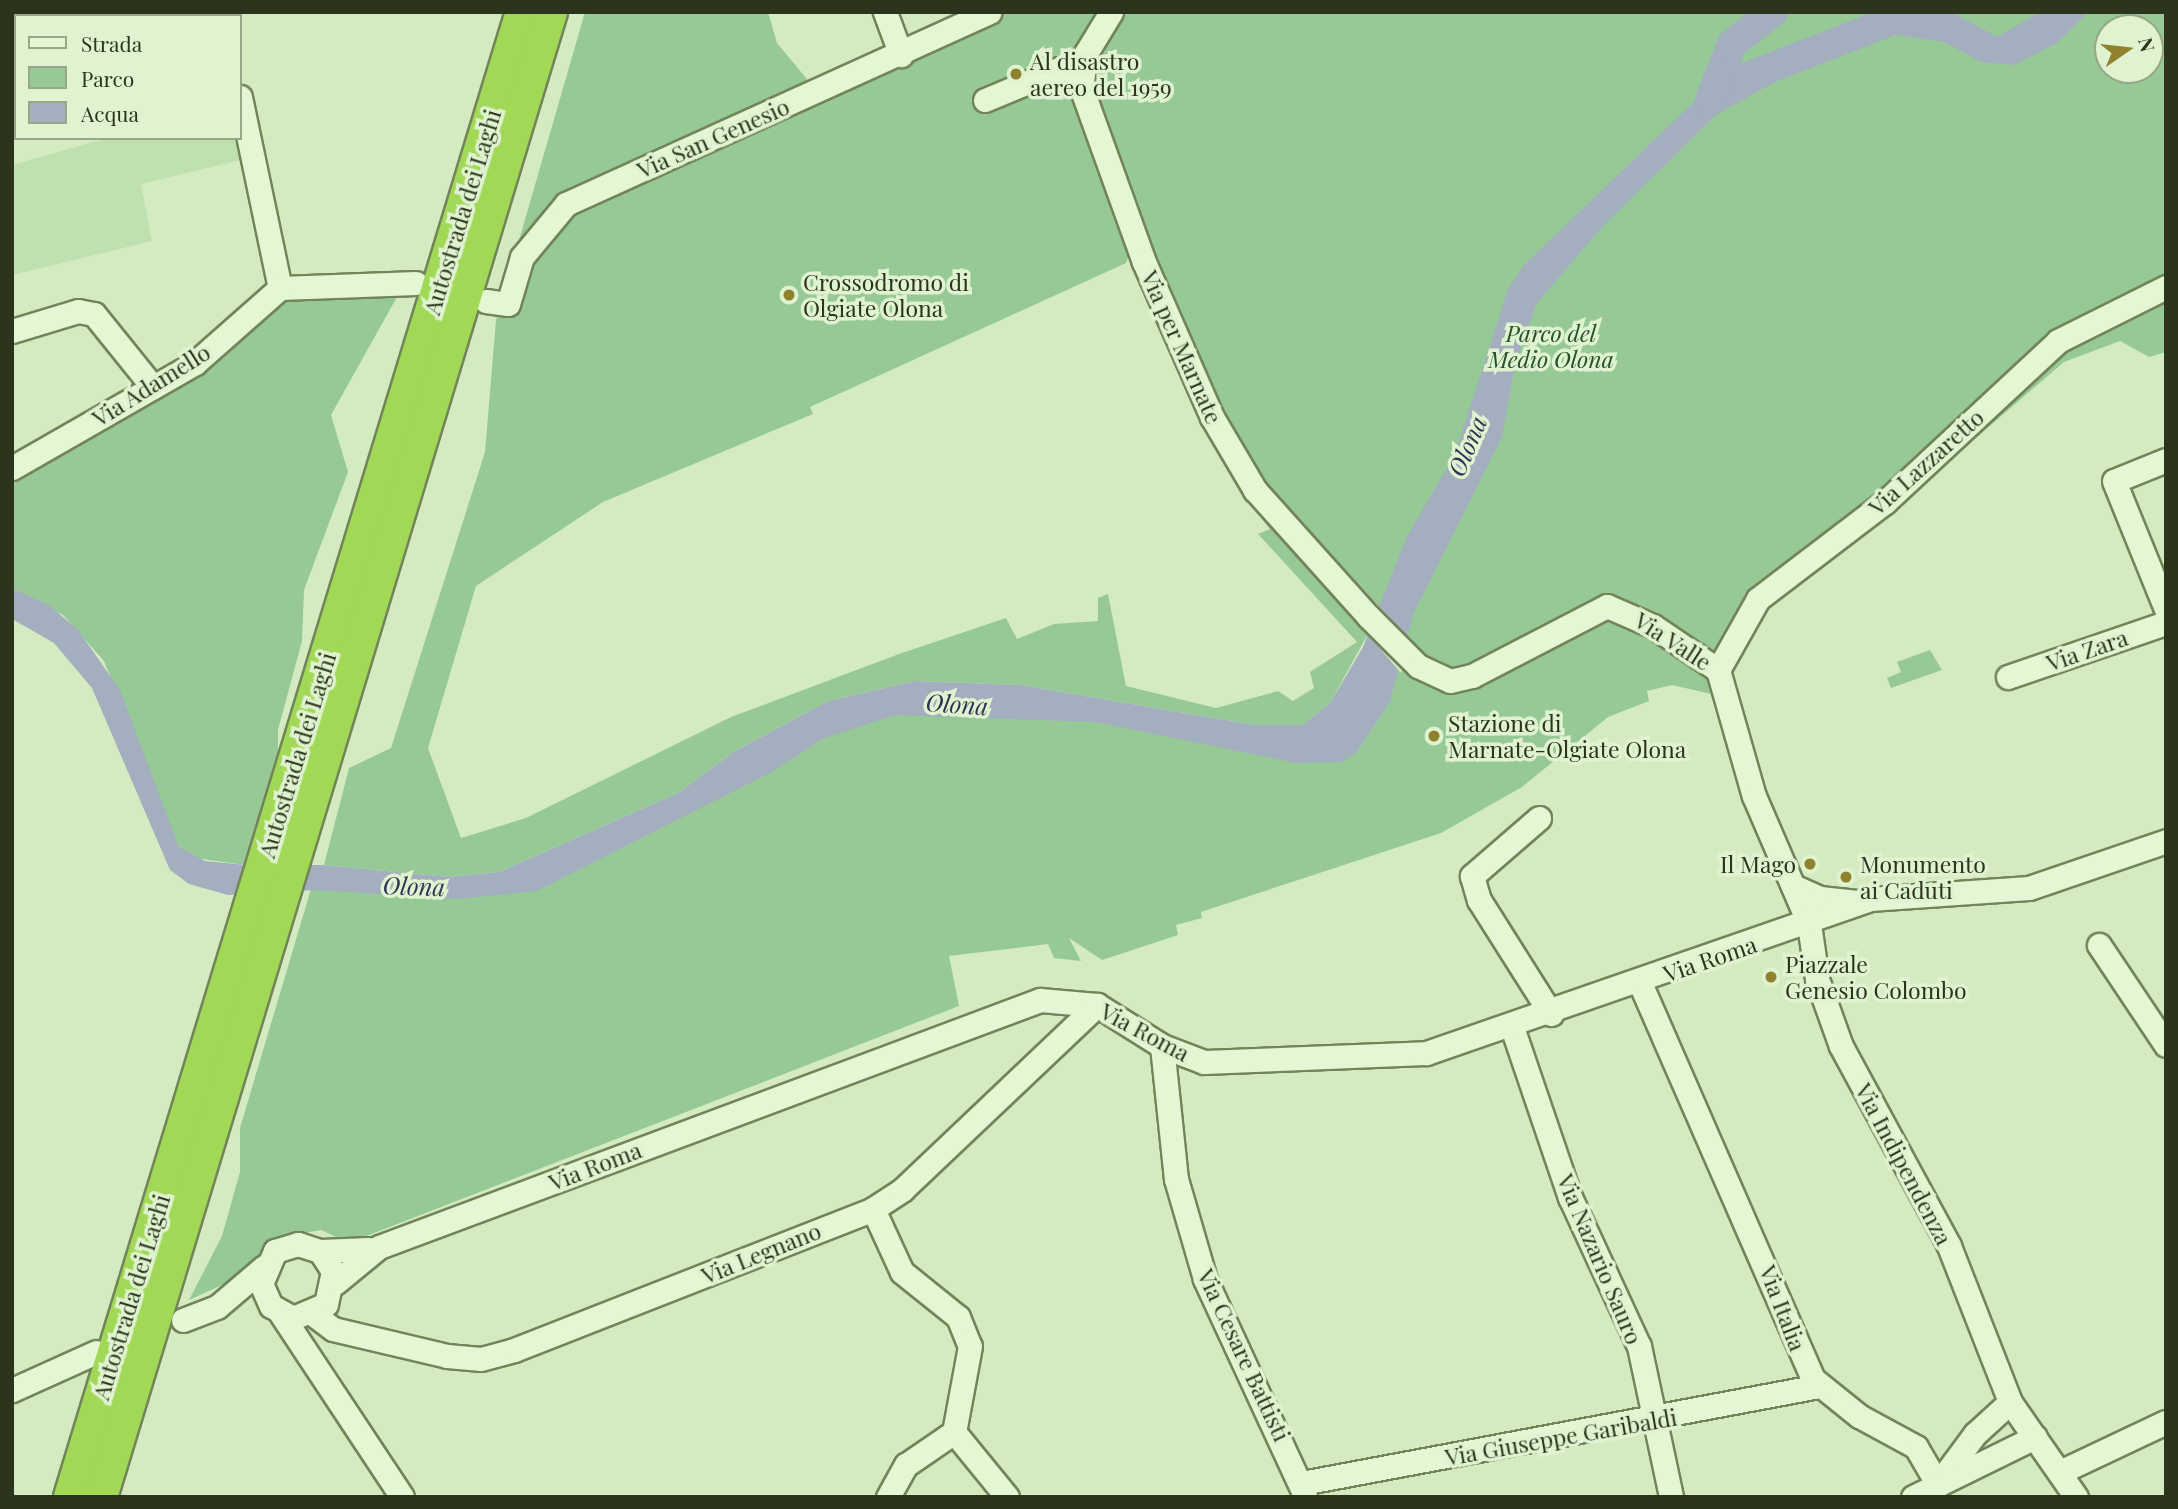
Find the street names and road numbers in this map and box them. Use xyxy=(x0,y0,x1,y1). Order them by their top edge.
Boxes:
street label: Via San Genesio xyxy=(633,92,793,184)
street label: Autostrada dei Laghi xyxy=(418,106,506,318)
street label: Via per Marnate xyxy=(1136,266,1228,428)
street label: Via Adamello xyxy=(87,338,215,432)
street label: Via Lazzaretto xyxy=(1863,403,1989,521)
street label: Via Valle xyxy=(1629,606,1717,676)
street label: Via Zara xyxy=(2043,623,2131,677)
street label: Autostrada dei Laghi xyxy=(253,649,341,861)
street label: Via Roma xyxy=(1660,930,1760,988)
street label: Via Roma xyxy=(1096,997,1194,1067)
street label: Via Indipendenza xyxy=(1850,1078,1958,1250)
street label: Via Roma xyxy=(545,1136,645,1196)
street label: Via Nazario Sauro xyxy=(1552,1170,1648,1348)
street label: Autostrada dei Laghi xyxy=(87,1191,175,1403)
street label: Via Legnano xyxy=(697,1216,825,1290)
street label: Via Italia xyxy=(1754,1261,1812,1355)
street label: Via Cesare Battisti xyxy=(1192,1264,1296,1446)
street label: Via Giuseppe Garibaldi xyxy=(1443,1403,1679,1471)

